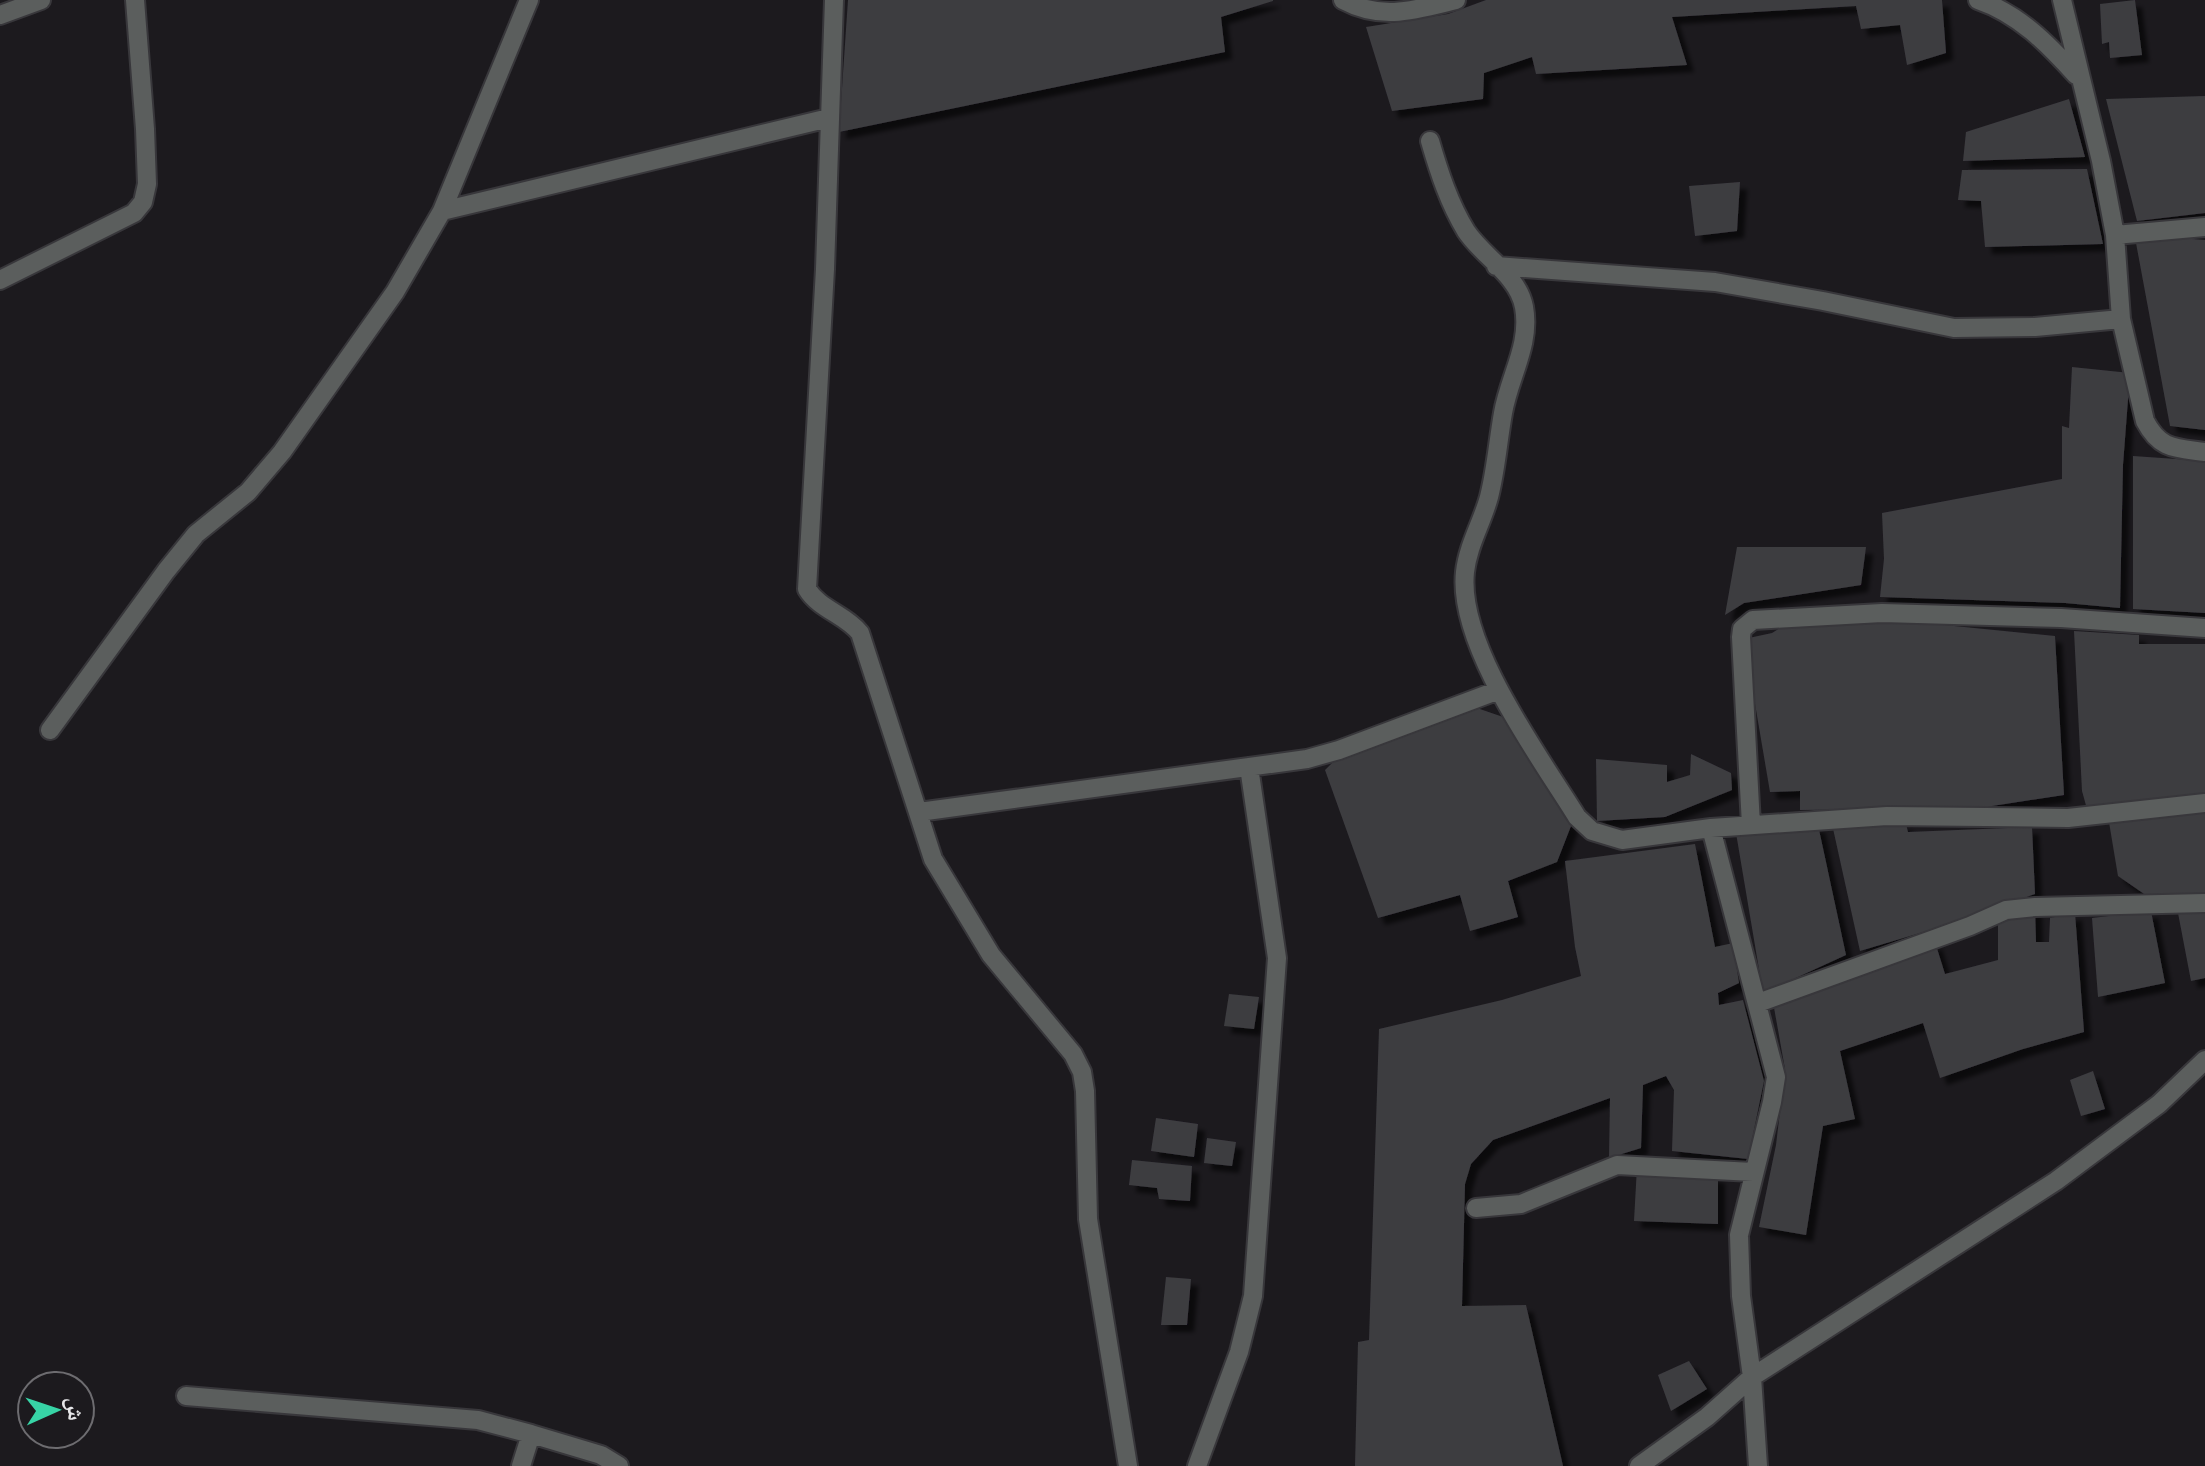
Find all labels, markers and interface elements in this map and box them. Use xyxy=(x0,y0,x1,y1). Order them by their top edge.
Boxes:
north arrow xyxy=(16,1370,96,1450)
text: ش xyxy=(60,1397,91,1421)

